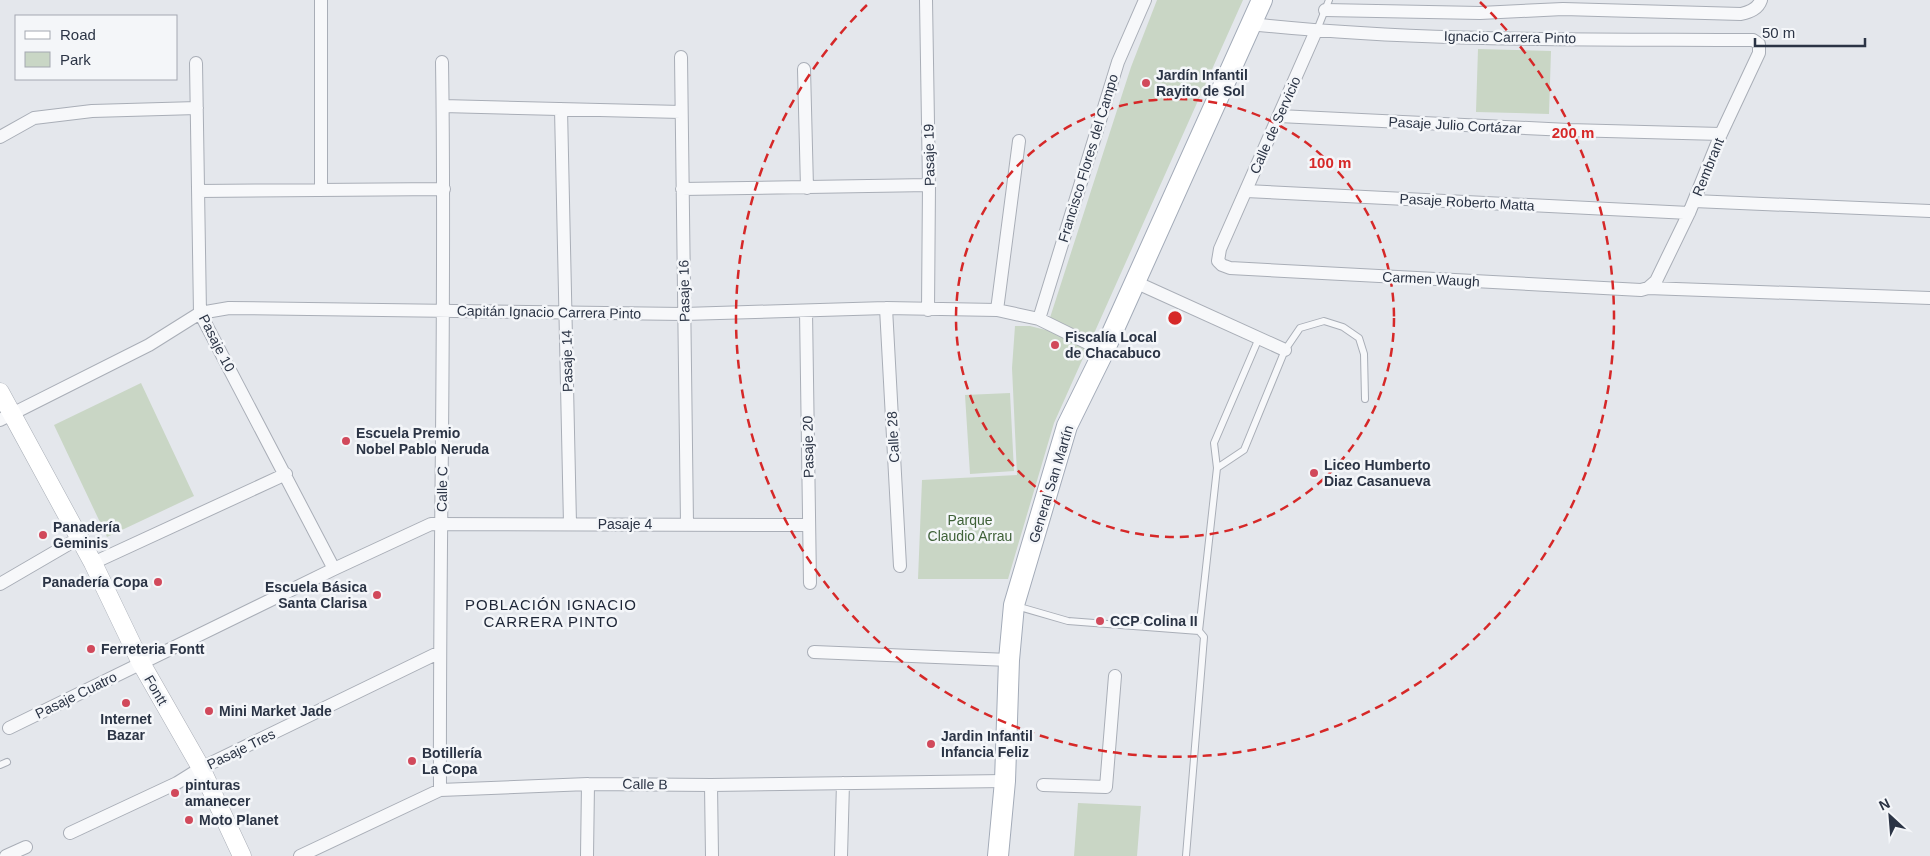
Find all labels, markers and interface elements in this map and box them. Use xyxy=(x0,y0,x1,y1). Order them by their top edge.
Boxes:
legend xyxy=(15,15,178,80)
scale bar xyxy=(1755,15,1865,47)
text: 50 m xyxy=(1762,24,1795,41)
text: Road xyxy=(60,26,96,43)
street label: Ignacio Carrera Pinto xyxy=(1444,28,1576,46)
text: Park xyxy=(60,51,91,68)
place label: Jardín Infantil Rayito de Sol xyxy=(1156,67,1248,99)
street label: Francisco Flores del Campo xyxy=(1055,72,1121,244)
street label: Calle de Servicio xyxy=(1246,74,1304,176)
marker: Jardín Infantil Rayito de Sol xyxy=(1140,77,1152,89)
street label: Pasaje Julio Cortázar xyxy=(1388,114,1522,136)
street label: Pasaje 19 xyxy=(920,124,938,186)
text: 200 m xyxy=(1552,124,1594,141)
street label: Rembrant xyxy=(1689,135,1727,198)
text: 100 m xyxy=(1309,154,1351,171)
street label: Pasaje Roberto Matta xyxy=(1399,190,1535,214)
street label: Pasaje 16 xyxy=(675,260,693,322)
street label: Carmen Waugh xyxy=(1382,268,1480,290)
street label: Capitán Ignacio Carrera Pinto xyxy=(457,302,642,322)
centre of rings xyxy=(1166,309,1184,327)
street label: Pasaje 10 xyxy=(196,312,238,375)
place label: Fiscalía Local de Chacabuco xyxy=(1065,329,1161,361)
street label: Pasaje 14 xyxy=(558,330,576,392)
marker: Fiscalía Local de Chacabuco xyxy=(1049,339,1061,351)
street label: Calle 28 xyxy=(884,411,902,463)
street label: Pasaje 20 xyxy=(799,416,817,478)
street label: General San Martín xyxy=(1025,423,1077,545)
place label: Escuela Premio Nobel Pablo Neruda xyxy=(356,425,489,457)
marker: Escuela Premio Nobel Pablo Neruda xyxy=(340,435,352,447)
place label: Liceo Humberto Diaz Casanueva xyxy=(1324,457,1431,489)
street label: Calle C xyxy=(434,466,450,512)
marker: Liceo Humberto Diaz Casanueva xyxy=(1308,467,1320,479)
park label: Parque Claudio Arrau xyxy=(928,512,1012,544)
street label: Pasaje 4 xyxy=(598,516,652,532)
place label: Panadería Geminis xyxy=(53,519,120,551)
marker: Panadería Geminis xyxy=(37,529,49,541)
place label: Panadería Copa xyxy=(42,574,148,590)
marker: Panadería Copa xyxy=(152,576,164,588)
place label: Escuela Básica Santa Clarisa xyxy=(265,579,367,611)
marker: Escuela Básica Santa Clarisa xyxy=(371,589,383,601)
district label: POBLACIÓN IGNACIO CARRERA PINTO xyxy=(465,596,637,630)
place label: CCP Colina II xyxy=(1110,613,1198,629)
marker: CCP Colina II xyxy=(1094,615,1106,627)
place label: Ferreteria Fontt xyxy=(101,641,205,657)
marker: Ferreteria Fontt xyxy=(85,643,97,655)
street label: Pasaje Cuatro xyxy=(33,668,120,722)
street label: Fontt xyxy=(141,672,171,708)
marker: Internet Bazar xyxy=(120,697,132,709)
place label: Mini Market Jade xyxy=(219,703,332,719)
marker: Mini Market Jade xyxy=(203,705,215,717)
place label: Internet Bazar xyxy=(100,711,152,743)
street label: Pasaje Tres xyxy=(204,726,278,772)
place label: Jardin Infantil Infancia Feliz xyxy=(941,728,1033,760)
marker: Jardin Infantil Infancia Feliz xyxy=(925,738,937,750)
place label: Botillería La Copa xyxy=(422,745,482,777)
marker: Botillería La Copa xyxy=(406,755,418,767)
street label: Calle B xyxy=(622,776,668,792)
place label: pinturas amanecer xyxy=(185,777,251,809)
marker: pinturas amanecer xyxy=(169,787,181,799)
north arrow xyxy=(1865,791,1915,841)
text: N xyxy=(1876,795,1892,814)
place label: Moto Planet xyxy=(199,812,279,828)
marker: Moto Planet xyxy=(183,814,195,826)

